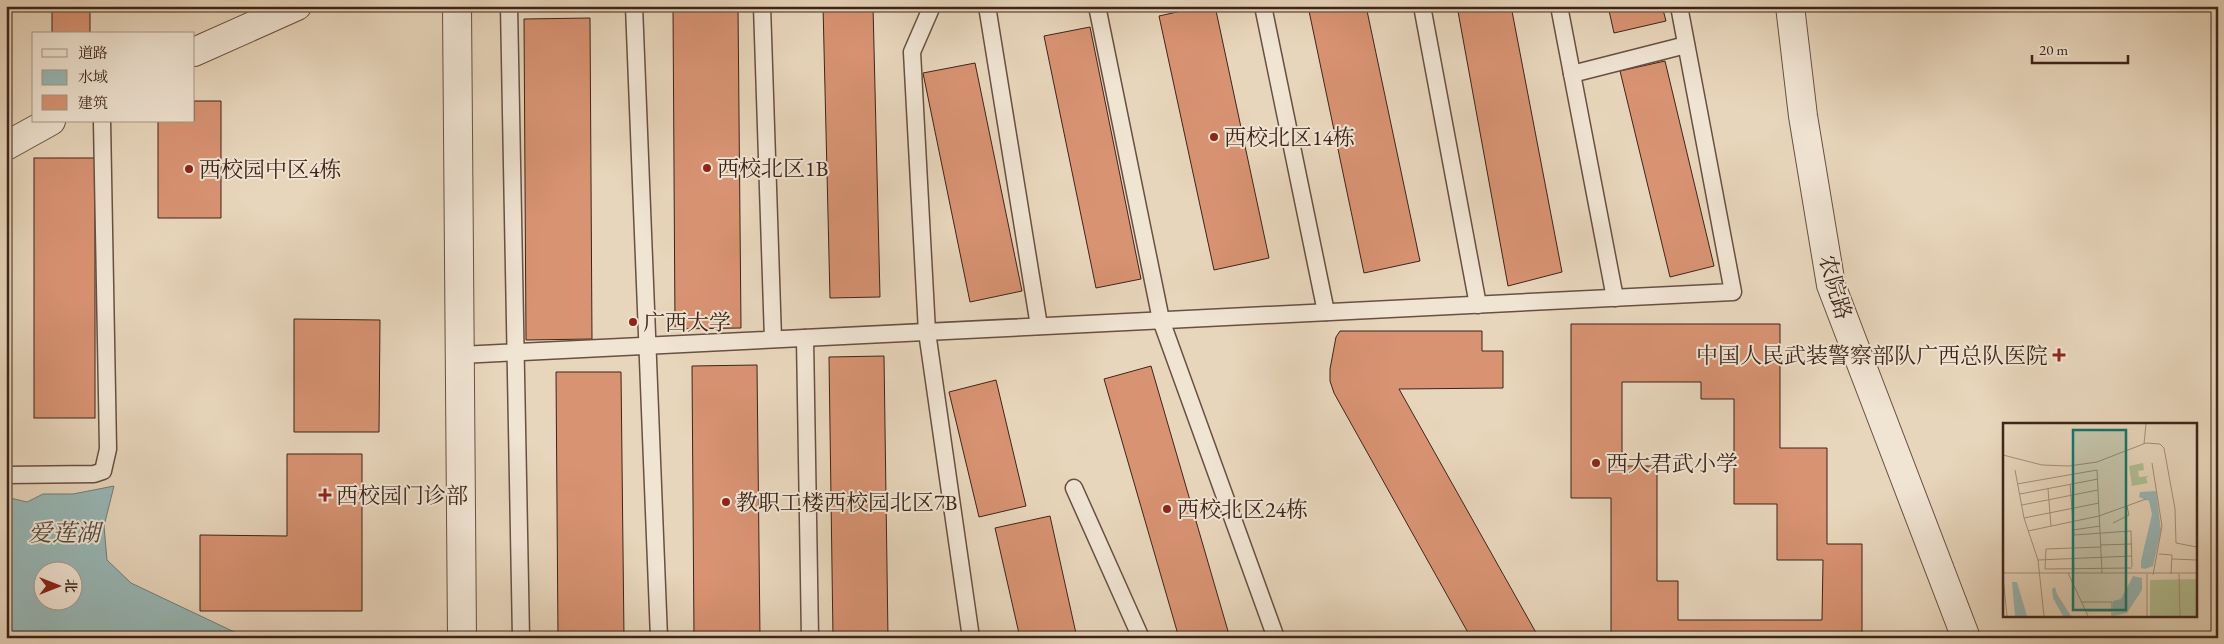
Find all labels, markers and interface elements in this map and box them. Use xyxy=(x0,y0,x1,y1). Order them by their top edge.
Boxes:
legend xyxy=(32,32,195,122)
scale bar xyxy=(2032,32,2128,64)
text: 20 m xyxy=(2039,40,2068,59)
text: 道路 xyxy=(78,43,108,62)
text: 水域 xyxy=(78,67,108,86)
text: 建筑 xyxy=(78,93,108,112)
place label: 西校北区14栋 xyxy=(1224,123,1355,152)
marker: 西校北区14栋 xyxy=(1208,131,1220,143)
place label: 西校北区1B xyxy=(717,154,829,183)
place label: 西校园中区4栋 xyxy=(199,155,342,184)
marker: 西校北区1B xyxy=(701,162,713,174)
marker: 西校园中区4栋 xyxy=(183,163,195,175)
street label: 农院路 xyxy=(1812,251,1859,323)
place label: 广西大学 xyxy=(643,308,731,337)
marker: 广西大学 xyxy=(627,316,639,328)
place label: 中国人民武装警察部队广西总队医院 xyxy=(1696,341,2048,370)
marker: 中国人民武装警察部队广西总队医院 xyxy=(2052,348,2066,362)
inset map xyxy=(2003,423,2196,616)
place label: 西大君武小学 xyxy=(1606,449,1738,478)
marker: 西大君武小学 xyxy=(1590,457,1602,469)
place label: 西校园门诊部 xyxy=(336,481,468,510)
marker: 西校园门诊部 xyxy=(318,488,332,502)
place label: 教职工楼西校园北区7B xyxy=(736,488,958,517)
place label: 西校北区24栋 xyxy=(1177,495,1308,524)
marker: 教职工楼西校园北区7B xyxy=(720,496,732,508)
marker: 西校北区24栋 xyxy=(1161,503,1173,515)
water label: 爱莲湖 xyxy=(28,517,104,548)
north arrow xyxy=(32,562,82,612)
text: 北 xyxy=(62,579,80,593)

